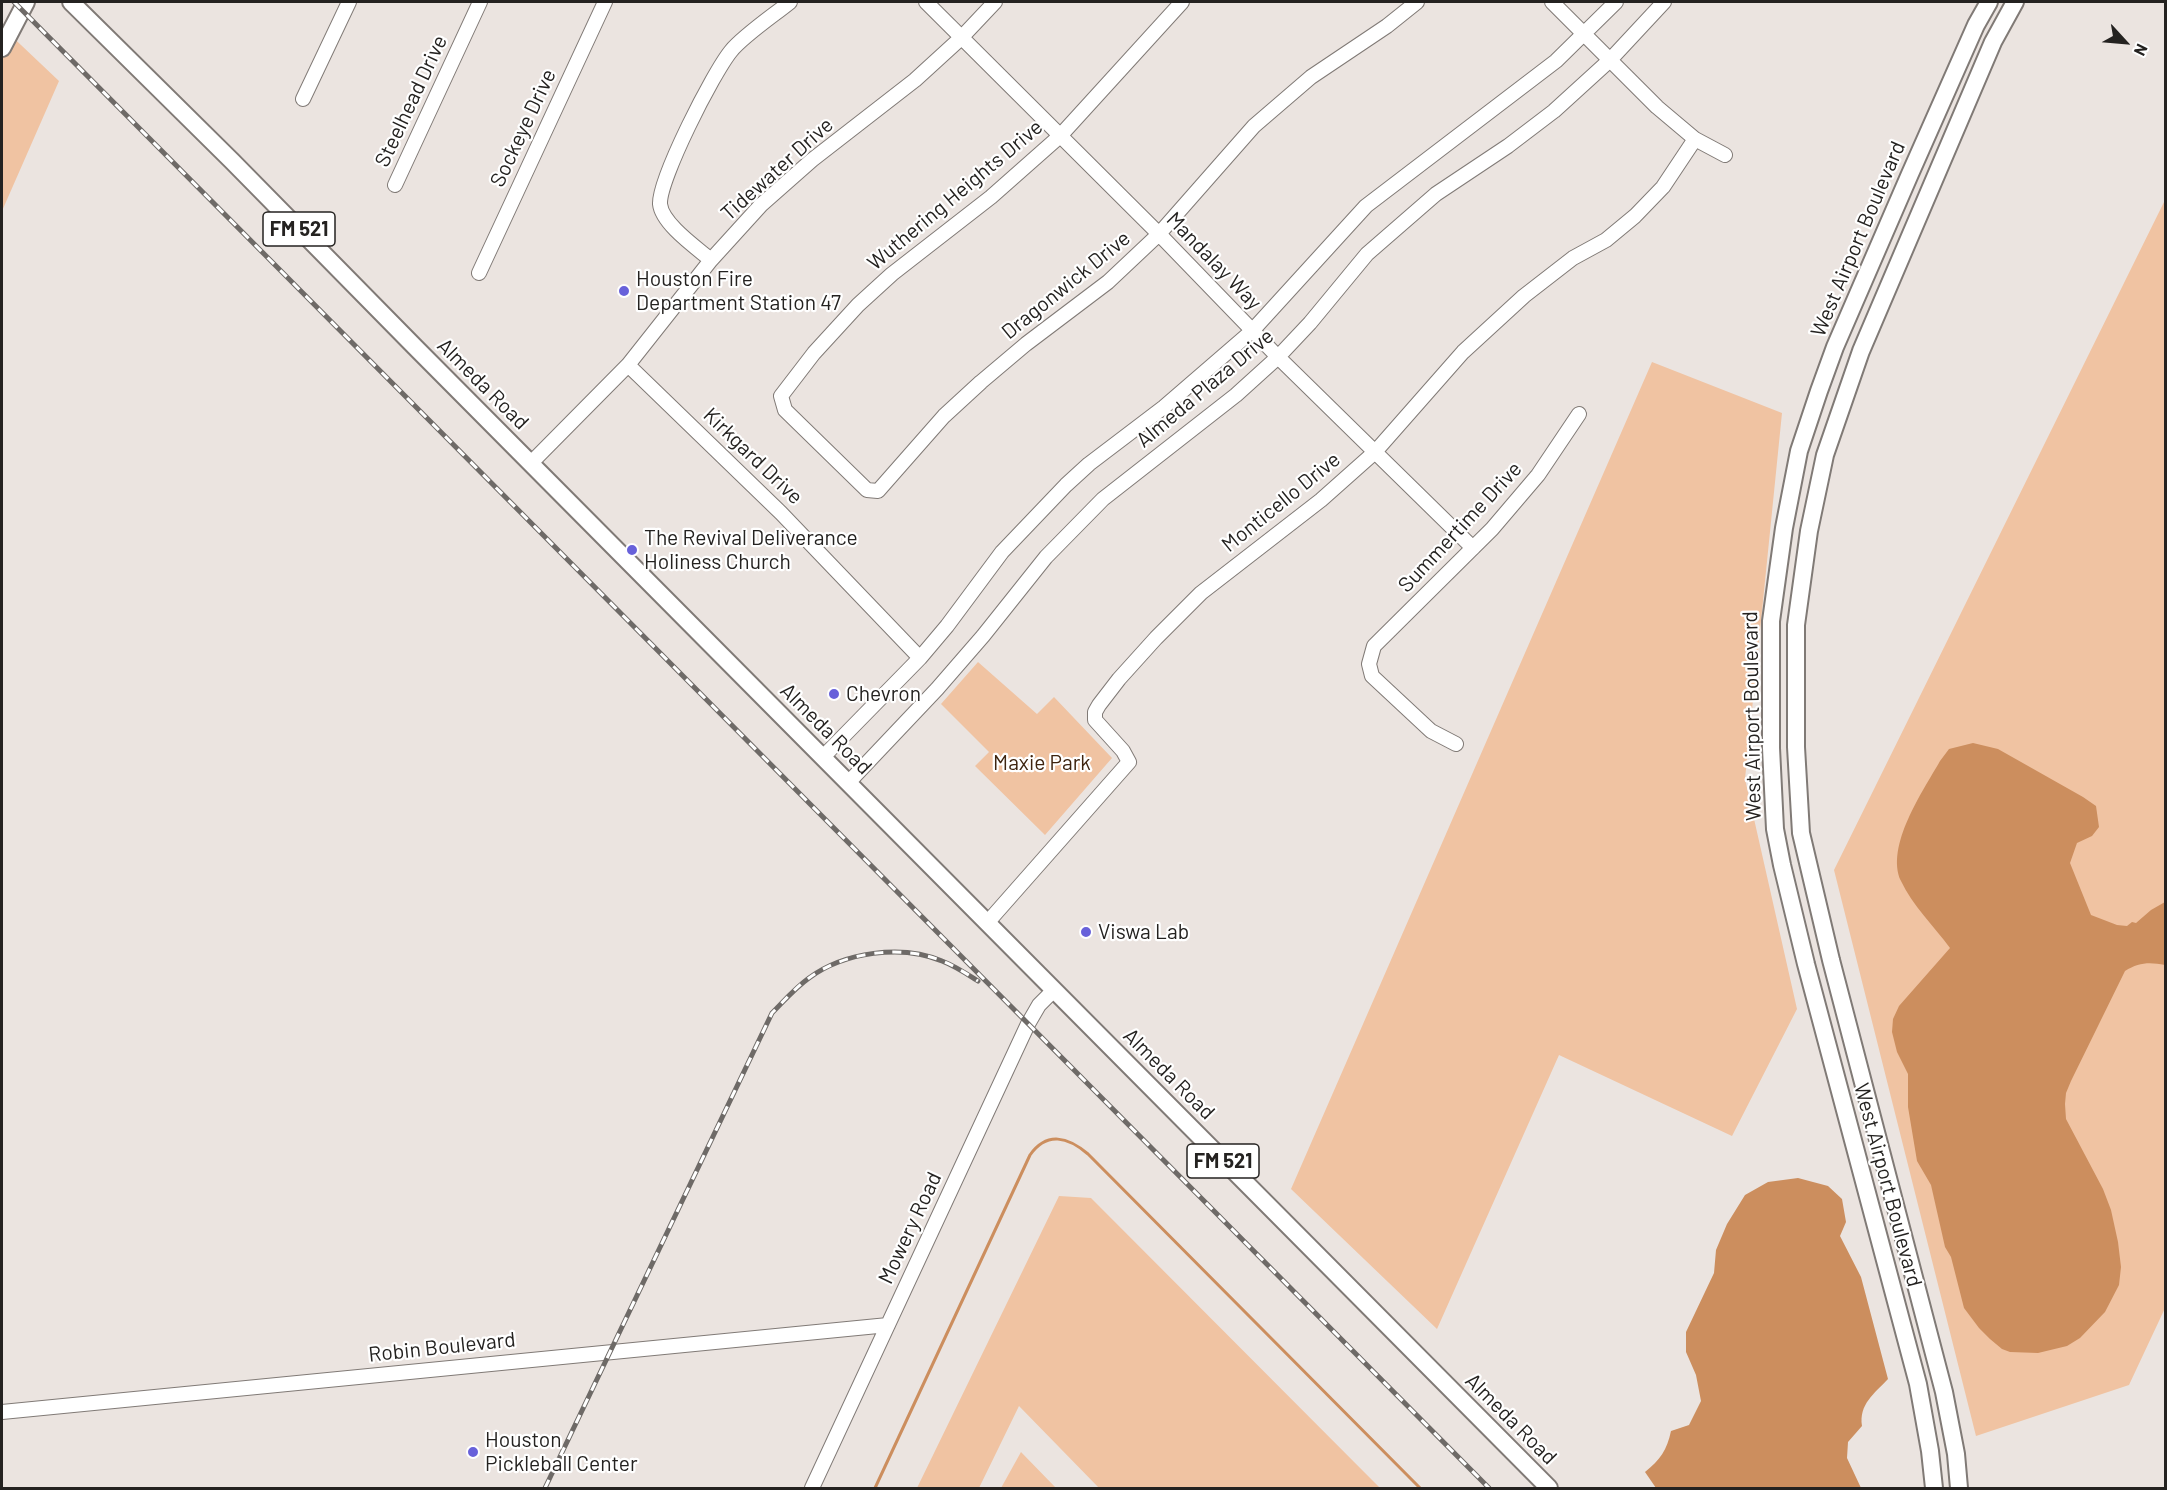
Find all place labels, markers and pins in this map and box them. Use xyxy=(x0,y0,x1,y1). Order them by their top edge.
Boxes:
place label: Houston Fire Department Station 47 xyxy=(636,266,841,316)
marker: Houston Fire Department Station 47 xyxy=(617,284,631,298)
place label: The Revival Deliverance Holiness Church xyxy=(644,525,858,575)
marker: The Revival Deliverance Holiness Church xyxy=(625,543,639,557)
place label: Chevron xyxy=(846,681,921,707)
marker: Chevron xyxy=(827,687,841,701)
place label: Viswa Lab xyxy=(1098,919,1189,945)
marker: Viswa Lab xyxy=(1079,925,1093,939)
place label: Houston Pickleball Center xyxy=(485,1427,638,1477)
marker: Houston Pickleball Center xyxy=(466,1445,480,1459)

